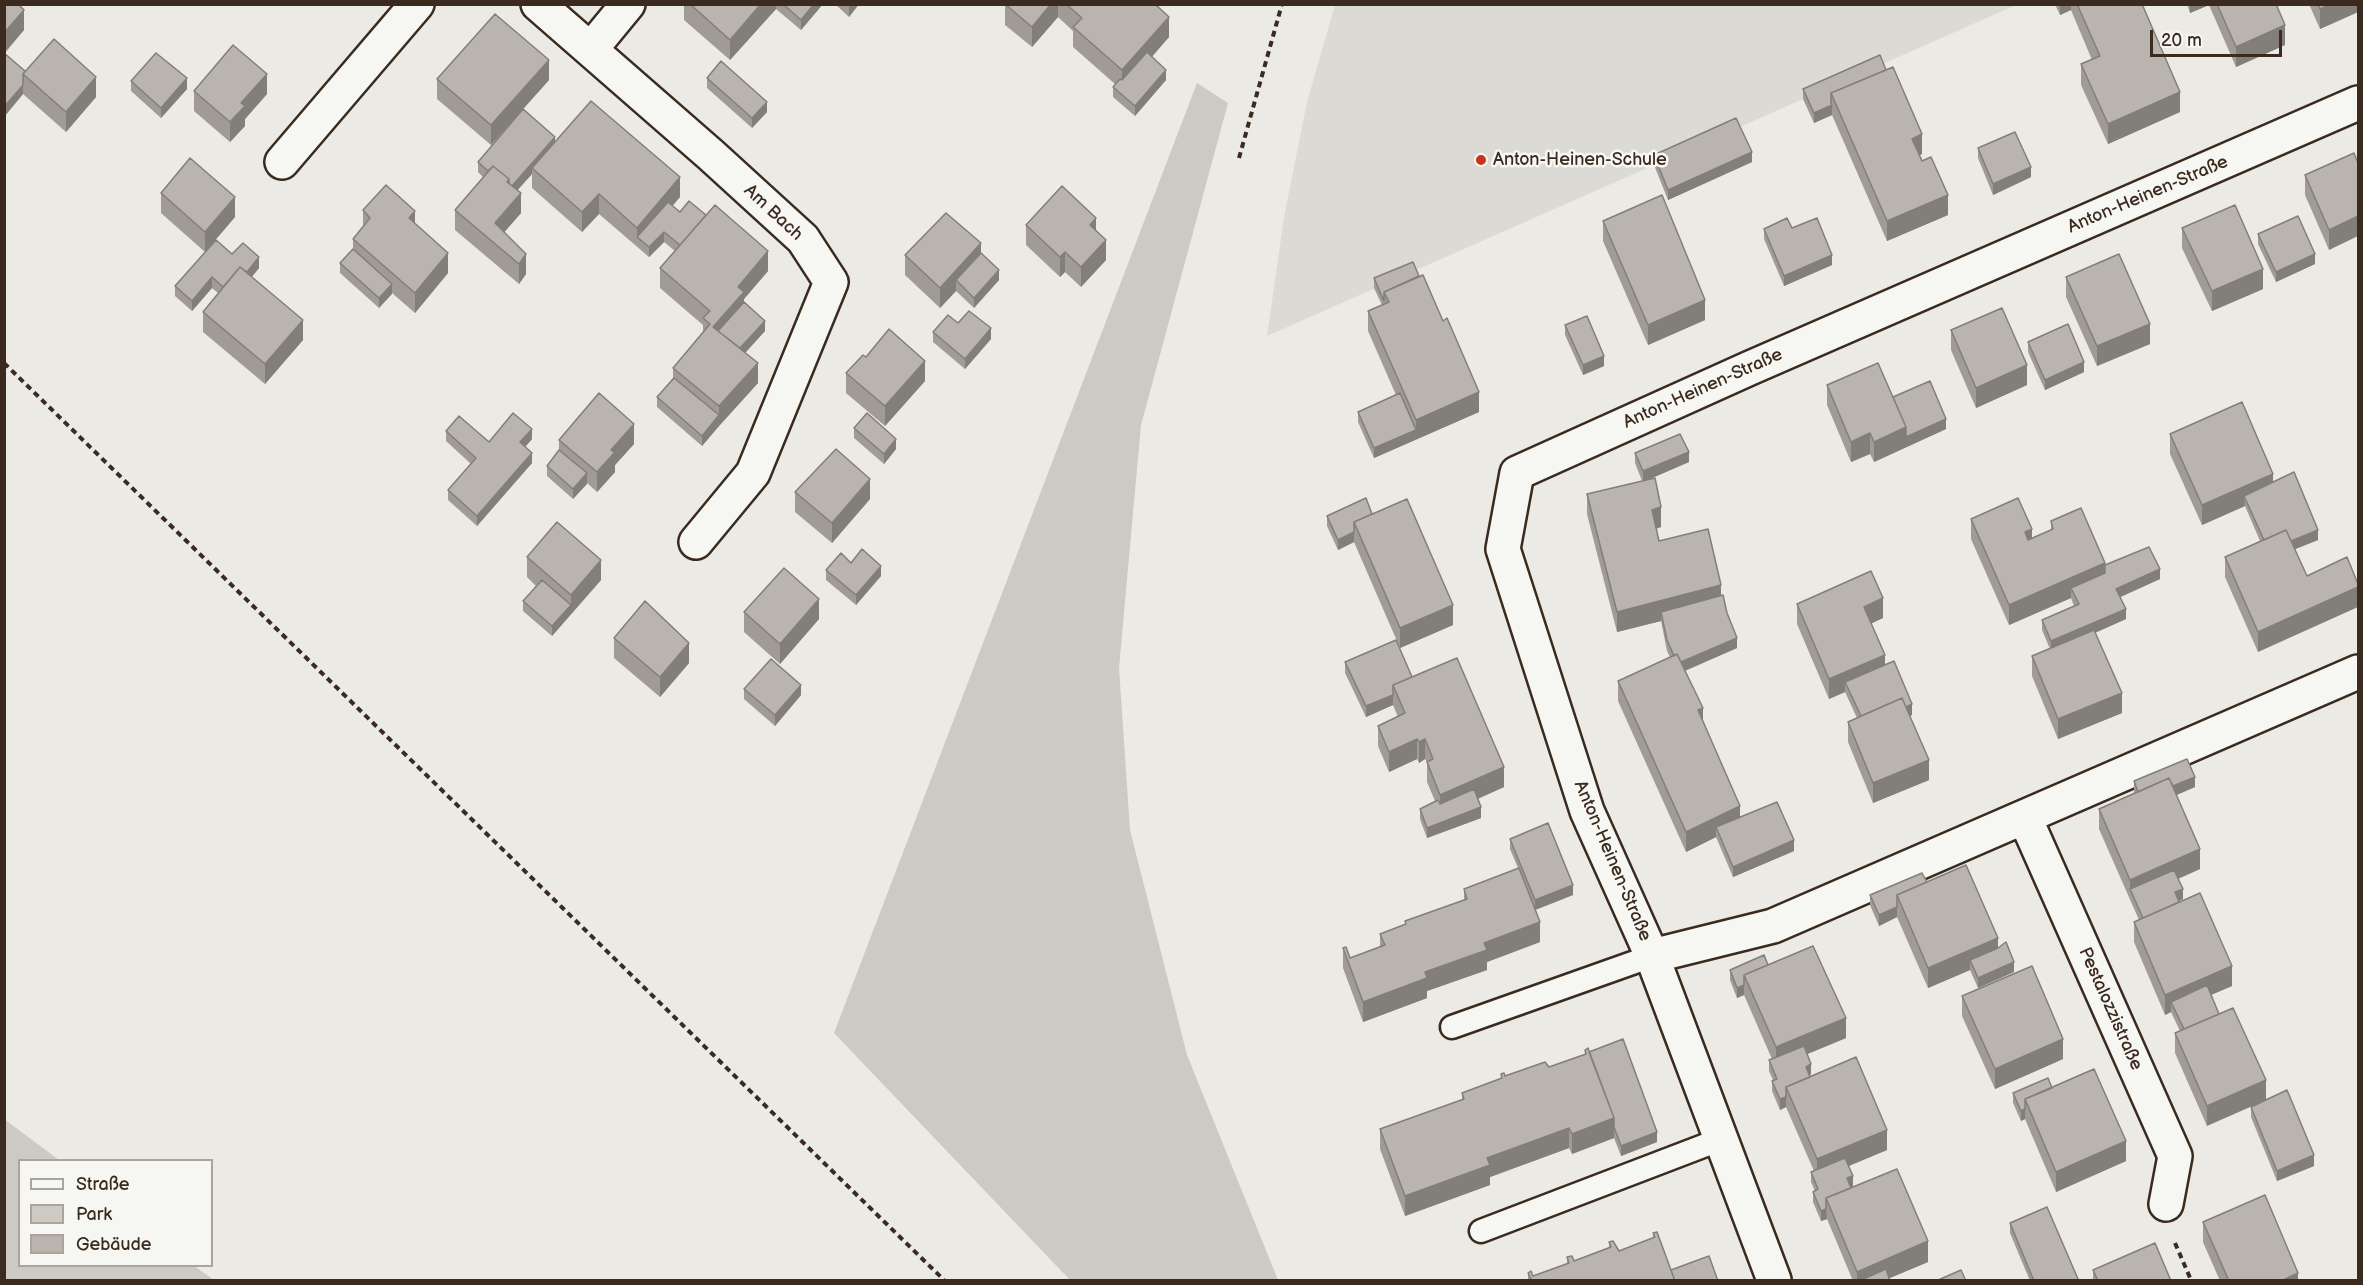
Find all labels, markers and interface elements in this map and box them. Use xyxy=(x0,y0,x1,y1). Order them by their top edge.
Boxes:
scale bar xyxy=(2153,18,2285,56)
text: 20 m xyxy=(2161,30,2202,51)
place label: Anton-Heinen-Schule xyxy=(1493,149,1667,171)
street label: Anton-Heinen-Straße xyxy=(2065,151,2231,239)
marker: Anton-Heinen-Schule xyxy=(1474,153,1488,167)
street label: Am Bach xyxy=(739,180,807,246)
street label: Anton-Heinen-Straße xyxy=(1620,344,1786,434)
street label: Anton-Heinen-Straße xyxy=(1568,778,1656,944)
street label: Pestalozzistraße xyxy=(2073,944,2147,1074)
legend xyxy=(18,1159,213,1267)
text: Straße xyxy=(76,1174,129,1195)
text: Park xyxy=(76,1204,112,1225)
text: Gebäude xyxy=(76,1234,152,1255)

